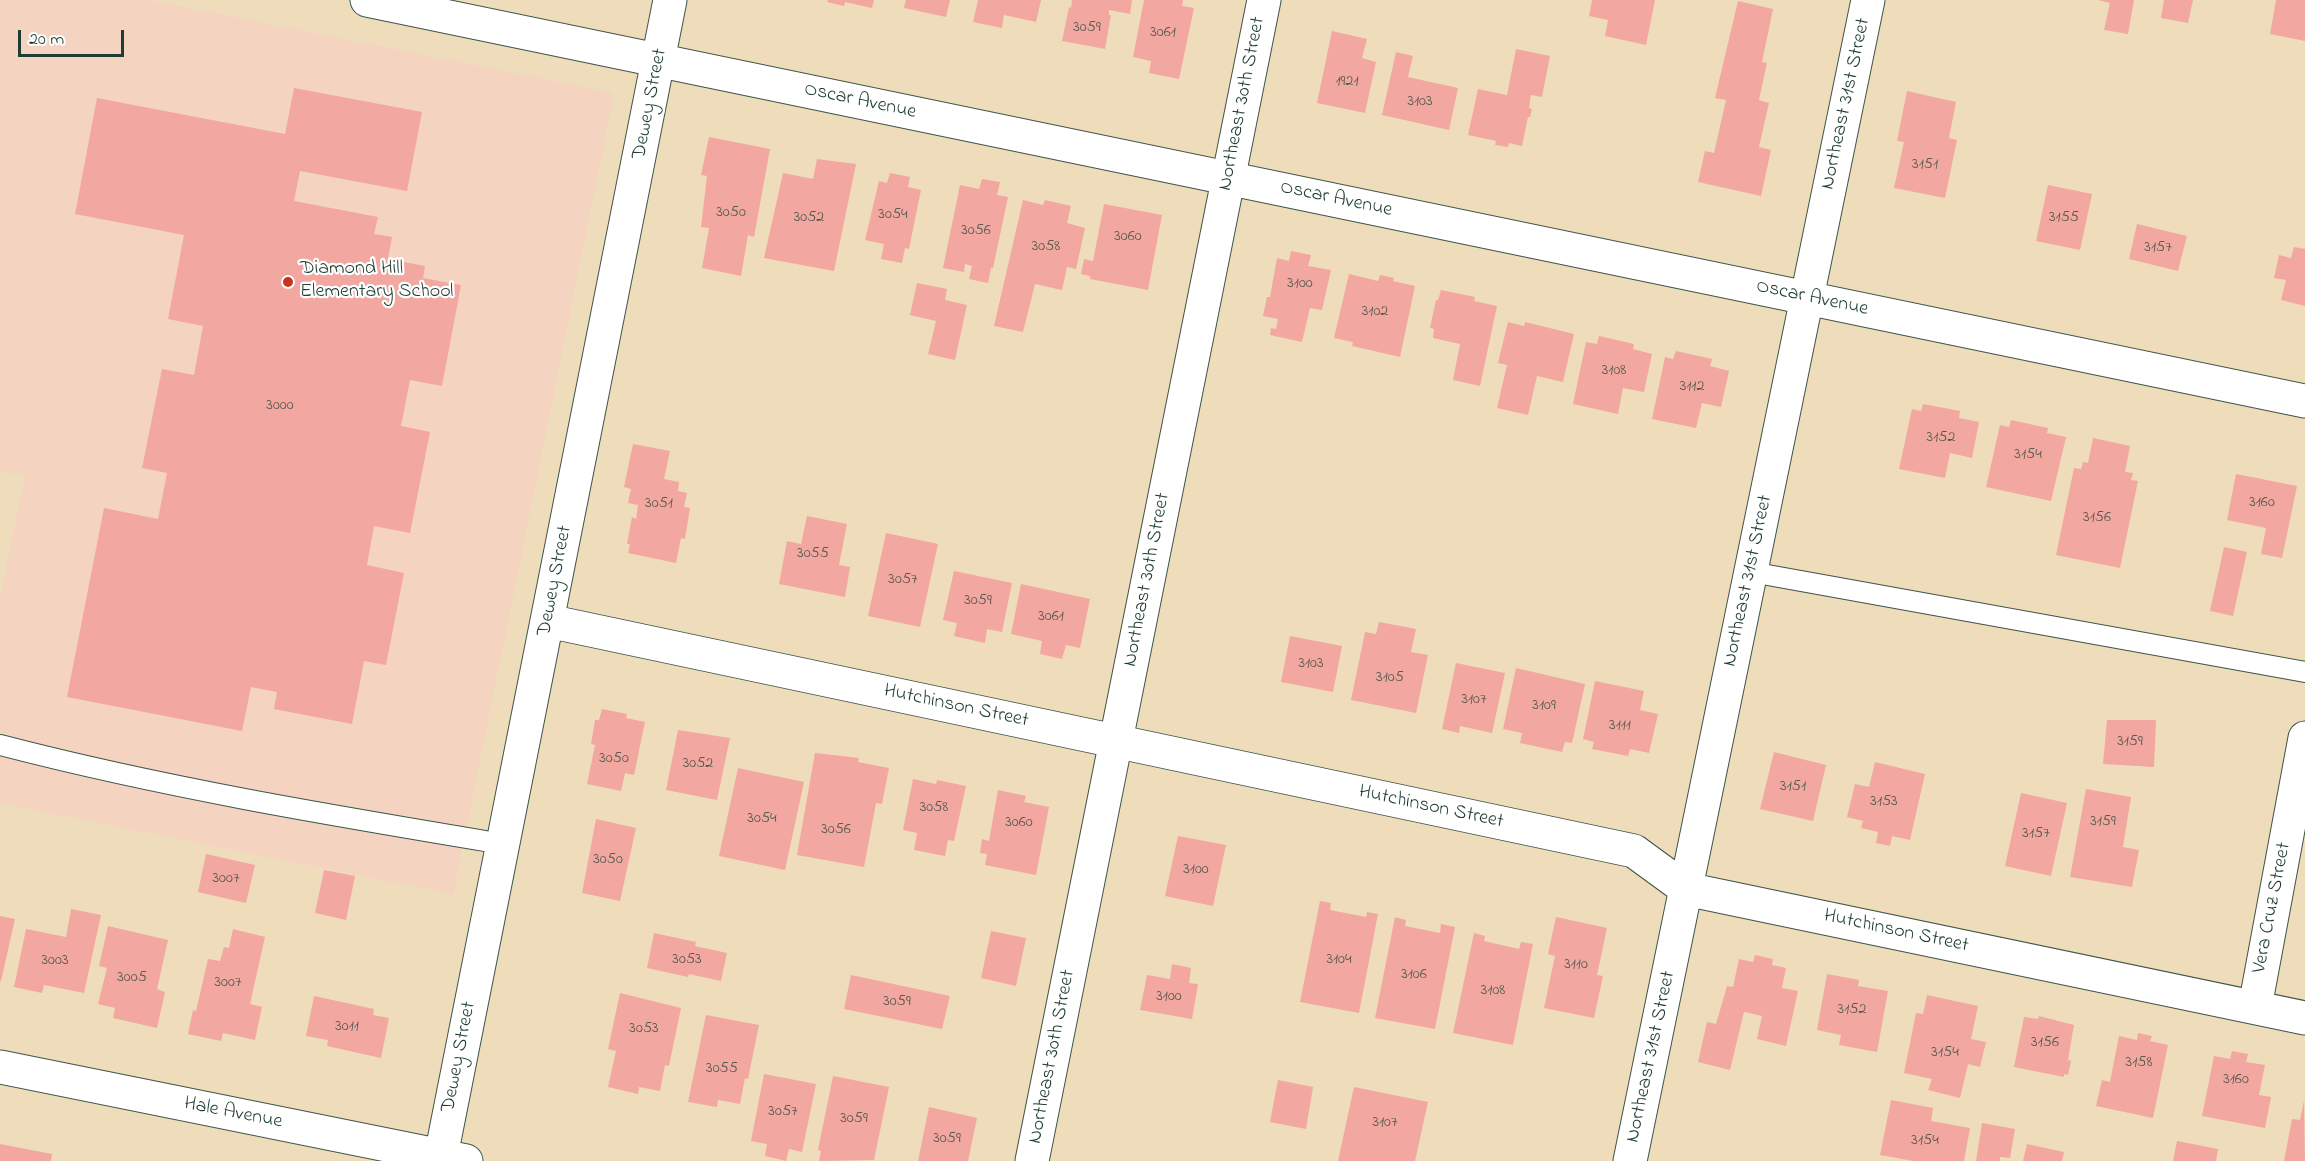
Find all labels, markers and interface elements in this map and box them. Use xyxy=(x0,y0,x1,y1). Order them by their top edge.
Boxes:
street label: Northeast 30th Street xyxy=(1214,15,1272,193)
street label: Northeast 31st Street xyxy=(1817,16,1877,192)
scale bar xyxy=(21,18,128,56)
house number: 3059 xyxy=(1073,18,1101,38)
house number: 3061 xyxy=(1150,23,1176,43)
text: 20 m xyxy=(29,27,64,53)
street label: Dewey Street xyxy=(629,47,673,161)
house number: 1921 xyxy=(1336,72,1358,92)
street label: Oscar Avenue xyxy=(802,78,918,126)
house number: 3103 xyxy=(1407,92,1433,112)
house number: 3151 xyxy=(1912,155,1938,175)
street label: Oscar Avenue xyxy=(1278,176,1394,224)
house number: 3050 xyxy=(716,203,746,223)
house number: 3054 xyxy=(878,205,908,225)
house number: 3052 xyxy=(794,208,824,228)
house number: 3155 xyxy=(2049,208,2079,228)
house number: 3056 xyxy=(961,221,991,241)
house number: 3060 xyxy=(1114,227,1142,247)
house number: 3058 xyxy=(1032,237,1060,257)
house number: 3157 xyxy=(2144,238,2172,258)
place label: Diamond Hill Elementary School xyxy=(300,258,453,305)
house number: 3100 xyxy=(1287,274,1313,294)
marker: Diamond Hill Elementary School xyxy=(281,275,295,289)
street label: Oscar Avenue xyxy=(1754,275,1870,323)
house number: 3102 xyxy=(1362,302,1388,322)
house number: 3108 xyxy=(1602,361,1626,381)
house number: 3112 xyxy=(1680,377,1704,397)
house number: 3000 xyxy=(266,396,294,416)
house number: 3152 xyxy=(1927,428,1955,448)
house number: 3154 xyxy=(2014,445,2042,465)
street label: Northeast 30th Street xyxy=(1119,491,1177,669)
street label: Northeast 31st Street xyxy=(1719,493,1779,669)
house number: 3160 xyxy=(2249,493,2275,513)
house number: 3051 xyxy=(645,494,673,514)
house number: 3156 xyxy=(2083,508,2111,528)
street label: Dewey Street xyxy=(534,524,578,638)
house number: 3055 xyxy=(797,544,829,564)
house number: 3057 xyxy=(888,570,918,590)
house number: 3059 xyxy=(964,591,992,611)
house number: 3061 xyxy=(1038,607,1064,627)
house number: 3103 xyxy=(1298,654,1324,674)
house number: 3105 xyxy=(1376,668,1404,688)
street label: Hutchinson Street xyxy=(881,680,1031,734)
house number: 3107 xyxy=(1461,690,1487,710)
house number: 3109 xyxy=(1532,696,1556,716)
house number: 3111 xyxy=(1609,716,1631,736)
house number: 3159 xyxy=(2117,732,2143,752)
house number: 3050 xyxy=(599,749,629,769)
house number: 3052 xyxy=(683,754,713,774)
house number: 3151 xyxy=(1780,777,1806,797)
street label: Hutchinson Street xyxy=(1356,781,1506,835)
house number: 3153 xyxy=(1870,792,1898,812)
house number: 3058 xyxy=(920,798,948,818)
house number: 3054 xyxy=(747,809,777,829)
house number: 3159 xyxy=(2090,812,2116,832)
house number: 3060 xyxy=(1005,813,1033,833)
house number: 3056 xyxy=(821,820,851,840)
house number: 3157 xyxy=(2022,824,2050,844)
street label: Vera Cruz Street xyxy=(2249,841,2297,975)
house number: 3050 xyxy=(593,850,623,870)
house number: 3100 xyxy=(1183,860,1209,880)
house number: 3007 xyxy=(212,869,240,889)
street label: Hutchinson Street xyxy=(1821,905,1971,959)
house number: 3053 xyxy=(672,950,702,970)
house number: 3104 xyxy=(1326,950,1352,970)
house number: 3003 xyxy=(41,951,69,971)
house number: 3110 xyxy=(1564,955,1588,975)
house number: 3106 xyxy=(1401,965,1427,985)
house number: 3005 xyxy=(117,968,147,988)
street label: Northeast 30th Street xyxy=(1024,968,1082,1146)
street label: Northeast 31st Street xyxy=(1622,969,1682,1145)
house number: 3007 xyxy=(214,973,242,993)
house number: 3108 xyxy=(1481,981,1505,1001)
house number: 3100 xyxy=(1156,987,1182,1007)
house number: 3059 xyxy=(883,992,911,1012)
street label: Dewey Street xyxy=(438,1000,482,1114)
house number: 3152 xyxy=(1838,1000,1866,1020)
house number: 3011 xyxy=(335,1017,359,1037)
house number: 3053 xyxy=(629,1019,659,1039)
house number: 3156 xyxy=(2031,1033,2059,1053)
house number: 3154 xyxy=(1931,1043,1959,1063)
house number: 3158 xyxy=(2126,1053,2152,1073)
house number: 3055 xyxy=(706,1059,738,1079)
house number: 3160 xyxy=(2223,1070,2249,1090)
street label: Hale Avenue xyxy=(182,1093,284,1135)
house number: 3057 xyxy=(768,1102,798,1122)
house number: 3059 xyxy=(840,1109,868,1129)
house number: 3107 xyxy=(1372,1113,1398,1133)
house number: 3059 xyxy=(933,1129,961,1149)
house number: 3154 xyxy=(1911,1131,1939,1151)

